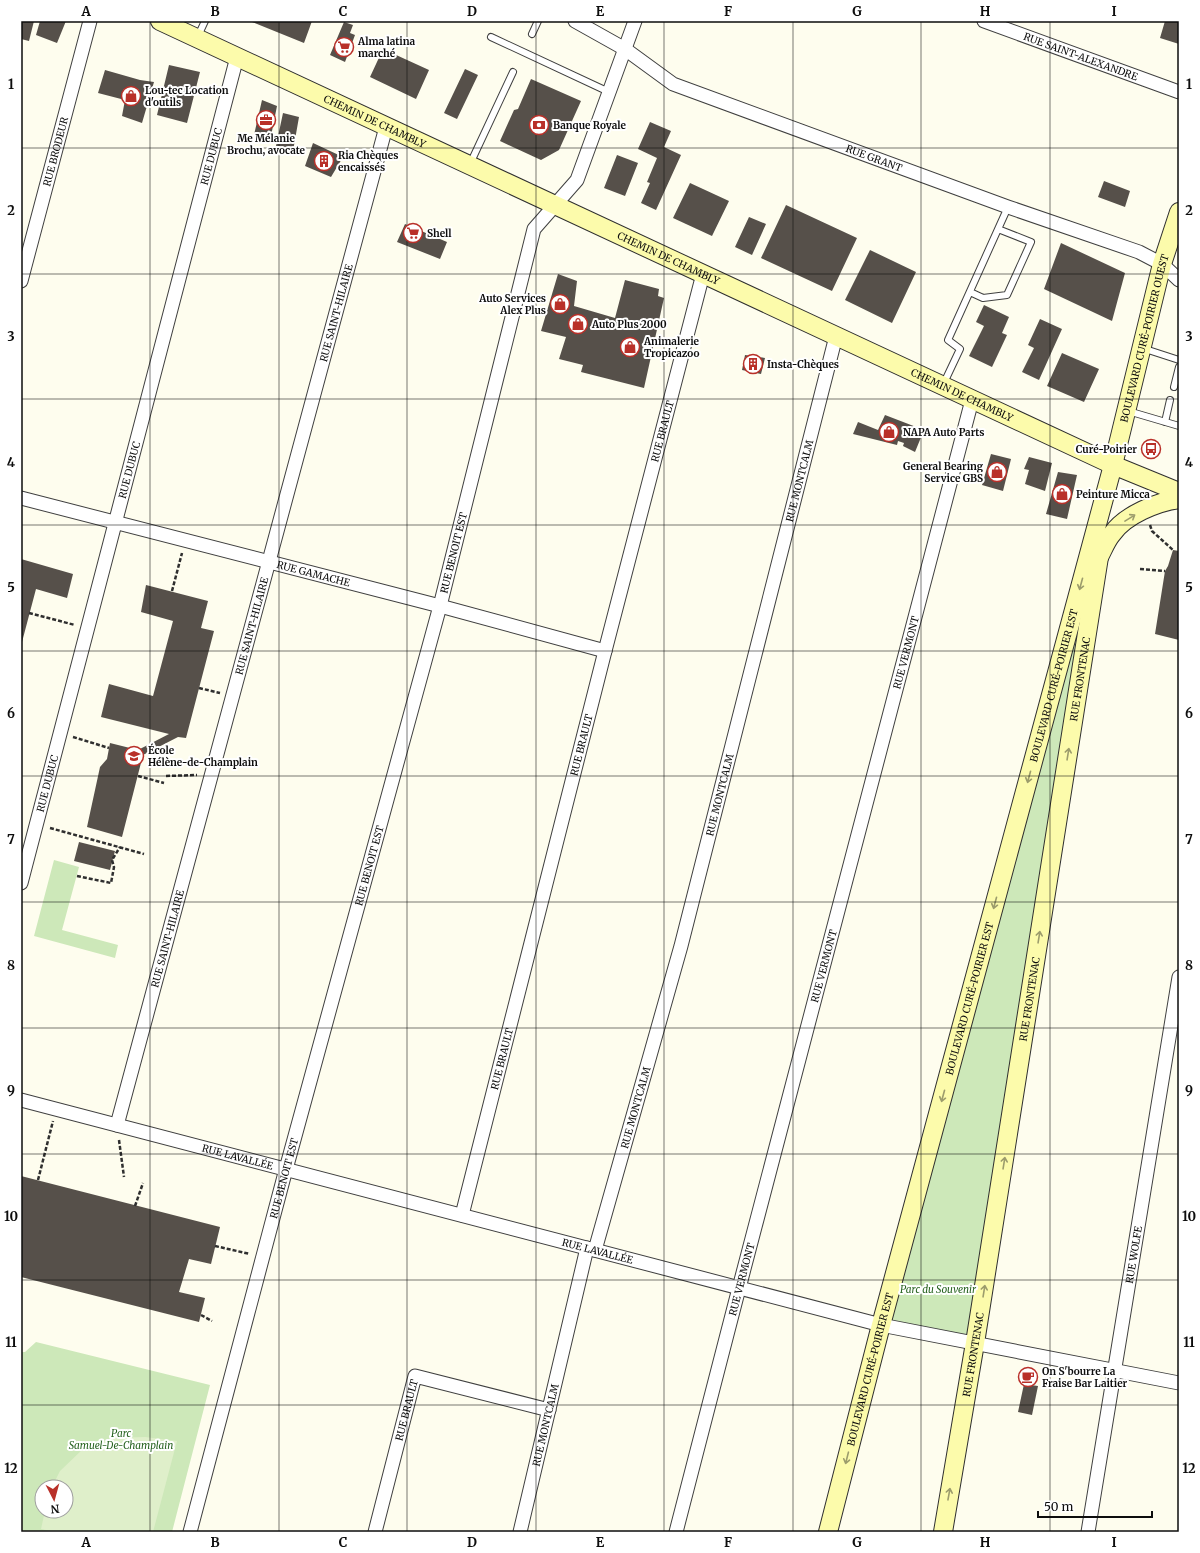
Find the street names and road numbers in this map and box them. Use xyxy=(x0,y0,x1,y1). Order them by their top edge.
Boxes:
street label: RUE SAINT-ALEXANDRE xyxy=(1022,29,1140,83)
street label: CHEMIN DE CHAMBLY xyxy=(322,92,428,151)
street label: RUE BRODEUR xyxy=(40,115,71,188)
street label: RUE DUBUC xyxy=(197,126,225,186)
street label: RUE GRANT xyxy=(844,142,904,174)
street label: CHEMIN DE CHAMBLY xyxy=(615,229,722,288)
street label: BOULEVARD CURÉ-POIRIER OUEST xyxy=(1117,252,1171,424)
street label: RUE SAINT-HILAIRE xyxy=(317,262,355,363)
street label: CHEMIN DE CHAMBLY xyxy=(909,365,1016,424)
street label: RUE BRAULT xyxy=(648,399,676,463)
street label: RUE MONTCALM xyxy=(783,438,816,523)
street label: RUE DUBUC xyxy=(115,440,143,500)
street label: RUE BENOIT EST xyxy=(437,511,470,595)
street label: RUE GAMACHE xyxy=(275,558,352,589)
street label: RUE SAINT-HILAIRE xyxy=(232,575,271,676)
street label: BOULEVARD CURÉ-POIRIER EST xyxy=(1027,608,1080,763)
street label: RUE VERMONT xyxy=(890,615,922,690)
street label: RUE FRONTENAC xyxy=(1067,635,1093,722)
street label: RUE BRAULT xyxy=(567,713,595,777)
street label: RUE MONTCALM xyxy=(703,752,736,837)
street label: RUE DUBUC xyxy=(33,753,61,813)
street label: RUE BENOIT EST xyxy=(352,824,386,907)
street label: RUE SAINT-HILAIRE xyxy=(148,888,187,989)
street label: BOULEVARD CURÉ-POIRIER EST xyxy=(942,920,996,1076)
street label: RUE VERMONT xyxy=(808,928,839,1004)
street label: RUE FRONTENAC xyxy=(1016,955,1042,1042)
street label: RUE BRAULT xyxy=(488,1027,516,1091)
street label: RUE MONTCALM xyxy=(618,1065,653,1150)
street label: RUE BENOIT EST xyxy=(267,1136,301,1220)
street label: RUE LAVALLÉE xyxy=(201,1141,275,1172)
street label: RUE WOLFE xyxy=(1122,1224,1145,1285)
street label: RUE LAVALLÉE xyxy=(561,1235,635,1267)
street label: RUE VERMONT xyxy=(726,1241,757,1317)
street label: BOULEVARD CURÉ-POIRIER EST xyxy=(844,1291,896,1447)
street label: RUE FRONTENAC xyxy=(960,1311,986,1398)
street label: RUE BRAULT xyxy=(392,1378,420,1442)
street label: RUE MONTCALM xyxy=(529,1382,561,1468)

